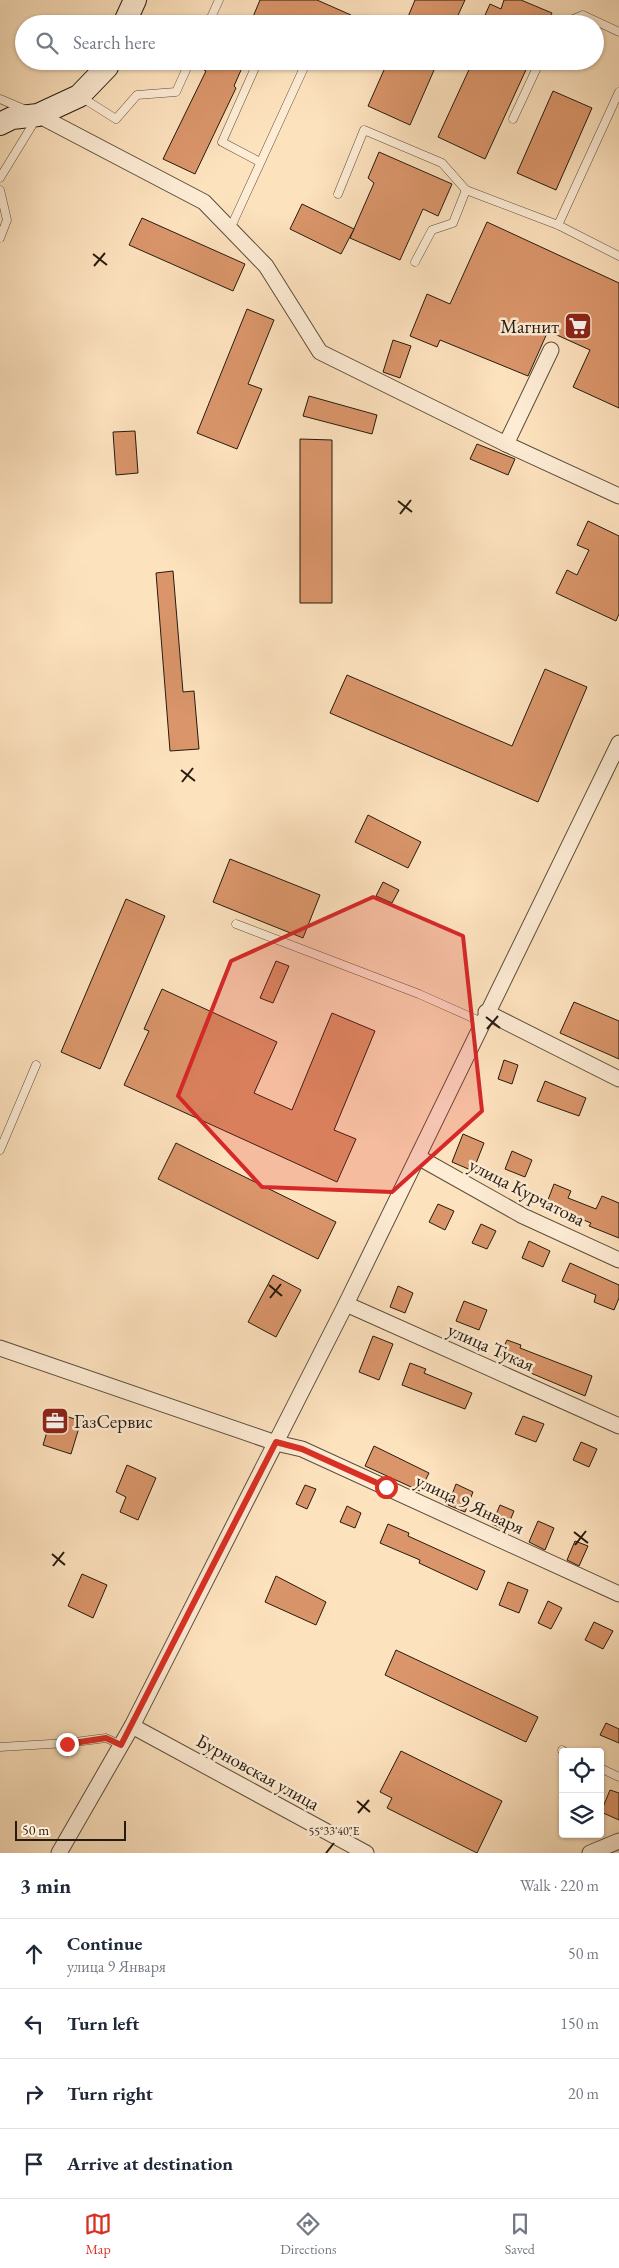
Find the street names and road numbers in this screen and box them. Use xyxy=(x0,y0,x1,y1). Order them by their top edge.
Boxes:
street label: улица Курчатова xyxy=(465,1152,590,1232)
street label: улица Тукая xyxy=(444,1317,539,1377)
street label: улица 9 Января xyxy=(411,1468,529,1540)
street label: Бурновская улица xyxy=(192,1728,324,1816)

